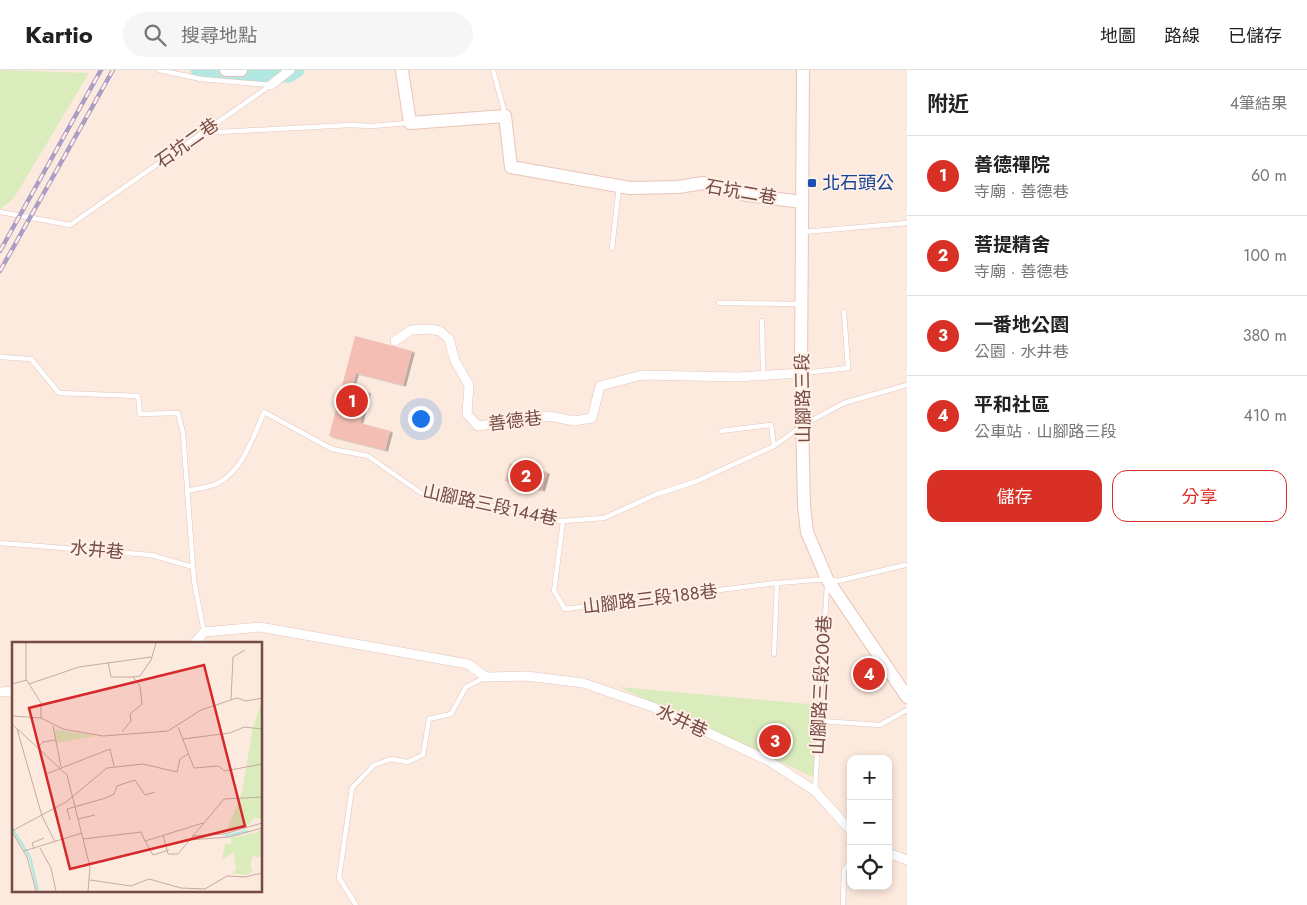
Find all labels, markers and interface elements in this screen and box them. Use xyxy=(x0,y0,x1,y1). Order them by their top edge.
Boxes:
search box xyxy=(123,12,473,57)
text: Kartio xyxy=(25,17,93,52)
icon: search xyxy=(141,21,169,49)
text: 搜尋地點 xyxy=(181,22,257,49)
text: 地圖 xyxy=(1100,23,1136,49)
text: 路線 xyxy=(1164,23,1200,49)
text: 已儲存 xyxy=(1228,23,1282,49)
text: 附近 xyxy=(927,89,969,119)
text: 4筆結果 xyxy=(1230,92,1287,115)
street label: 石坑二巷 xyxy=(150,112,224,174)
text: 善德禪院 xyxy=(974,151,1050,178)
text: 1 xyxy=(939,164,947,187)
text: 60 m xyxy=(1251,164,1287,187)
place label: 北石頭公 xyxy=(822,170,894,196)
street label: 石坑二巷 xyxy=(703,173,779,211)
marker: 北石頭公 xyxy=(806,177,818,189)
text: 寺廟 · 善德巷 xyxy=(974,180,1068,203)
text: 菩提精舍 xyxy=(974,231,1050,258)
text: 2 xyxy=(938,244,948,267)
text: 100 m xyxy=(1243,244,1287,267)
text: 寺廟 · 善德巷 xyxy=(974,260,1068,283)
text: 一番地公園 xyxy=(974,311,1069,338)
text: 3 xyxy=(938,324,948,347)
text: 380 m xyxy=(1243,324,1287,347)
text: 公園 · 水井巷 xyxy=(974,340,1068,363)
street label: 山腳路三段 xyxy=(789,353,817,443)
pin: 1 xyxy=(336,382,368,420)
text: 平和社區 xyxy=(974,391,1050,418)
text: 4 xyxy=(937,404,949,427)
text: 410 m xyxy=(1244,404,1287,427)
street label: 善德巷 xyxy=(487,405,543,437)
your location xyxy=(408,406,434,432)
text: 公車站 · 山腳路三段 xyxy=(974,420,1116,443)
pin: 2 xyxy=(510,457,542,495)
button: 儲存 xyxy=(927,470,1102,522)
button: 分享 xyxy=(1112,470,1287,522)
street label: 山腳路三段144巷 xyxy=(420,478,560,532)
street label: 水井巷 xyxy=(69,535,125,565)
street label: 山腳路三段188巷 xyxy=(581,578,719,620)
street label: 山腳路三段200巷 xyxy=(804,614,838,756)
inset map xyxy=(12,642,262,892)
pin: 4 xyxy=(853,655,885,693)
street label: 水井巷 xyxy=(652,698,712,744)
pin: 3 xyxy=(759,722,791,760)
map controls xyxy=(847,755,892,890)
button: + xyxy=(847,755,892,800)
button: − xyxy=(847,800,892,845)
button: locate xyxy=(847,845,892,890)

